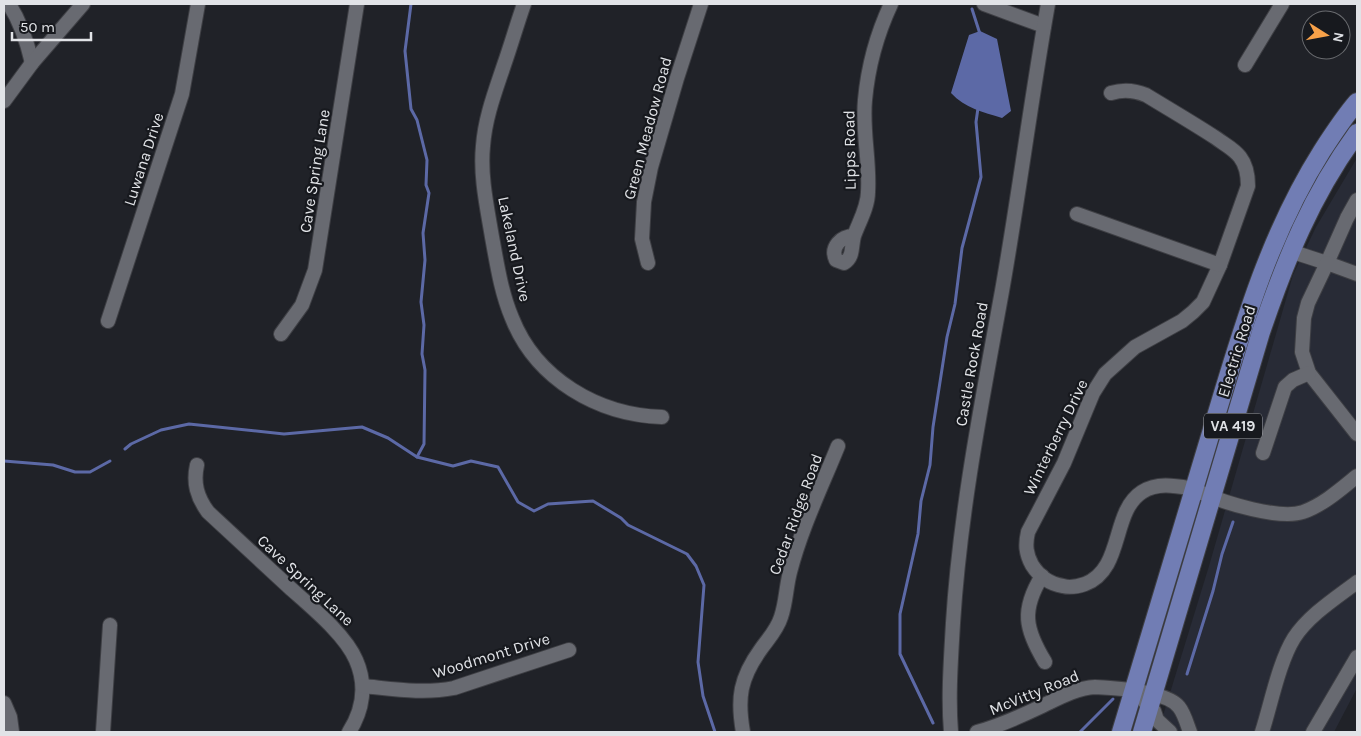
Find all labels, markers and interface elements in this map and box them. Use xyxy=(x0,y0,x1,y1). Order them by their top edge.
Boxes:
scale bar xyxy=(12,10,91,42)
north arrow xyxy=(1301,10,1351,60)
text: 50 m xyxy=(20,18,55,36)
text: N xyxy=(1329,31,1348,44)
street label: Green Meadow Road xyxy=(619,55,676,202)
street label: Cave Spring Lane xyxy=(295,108,334,234)
street label: Luwana Drive xyxy=(119,110,168,208)
street label: Lipps Road xyxy=(839,110,860,190)
street label: Lakeland Drive xyxy=(494,195,535,303)
street label: Castle Rock Road xyxy=(951,300,992,428)
street label: Electric Road xyxy=(1213,303,1260,400)
street label: Winterberry Drive xyxy=(1019,376,1092,498)
road number: VA 419 xyxy=(1204,414,1262,438)
street label: Cedar Ridge Road xyxy=(765,451,826,577)
street label: Cave Spring Lane xyxy=(254,531,358,630)
street label: Woodmont Drive xyxy=(430,629,552,682)
street label: McVitty Road xyxy=(986,666,1082,719)

